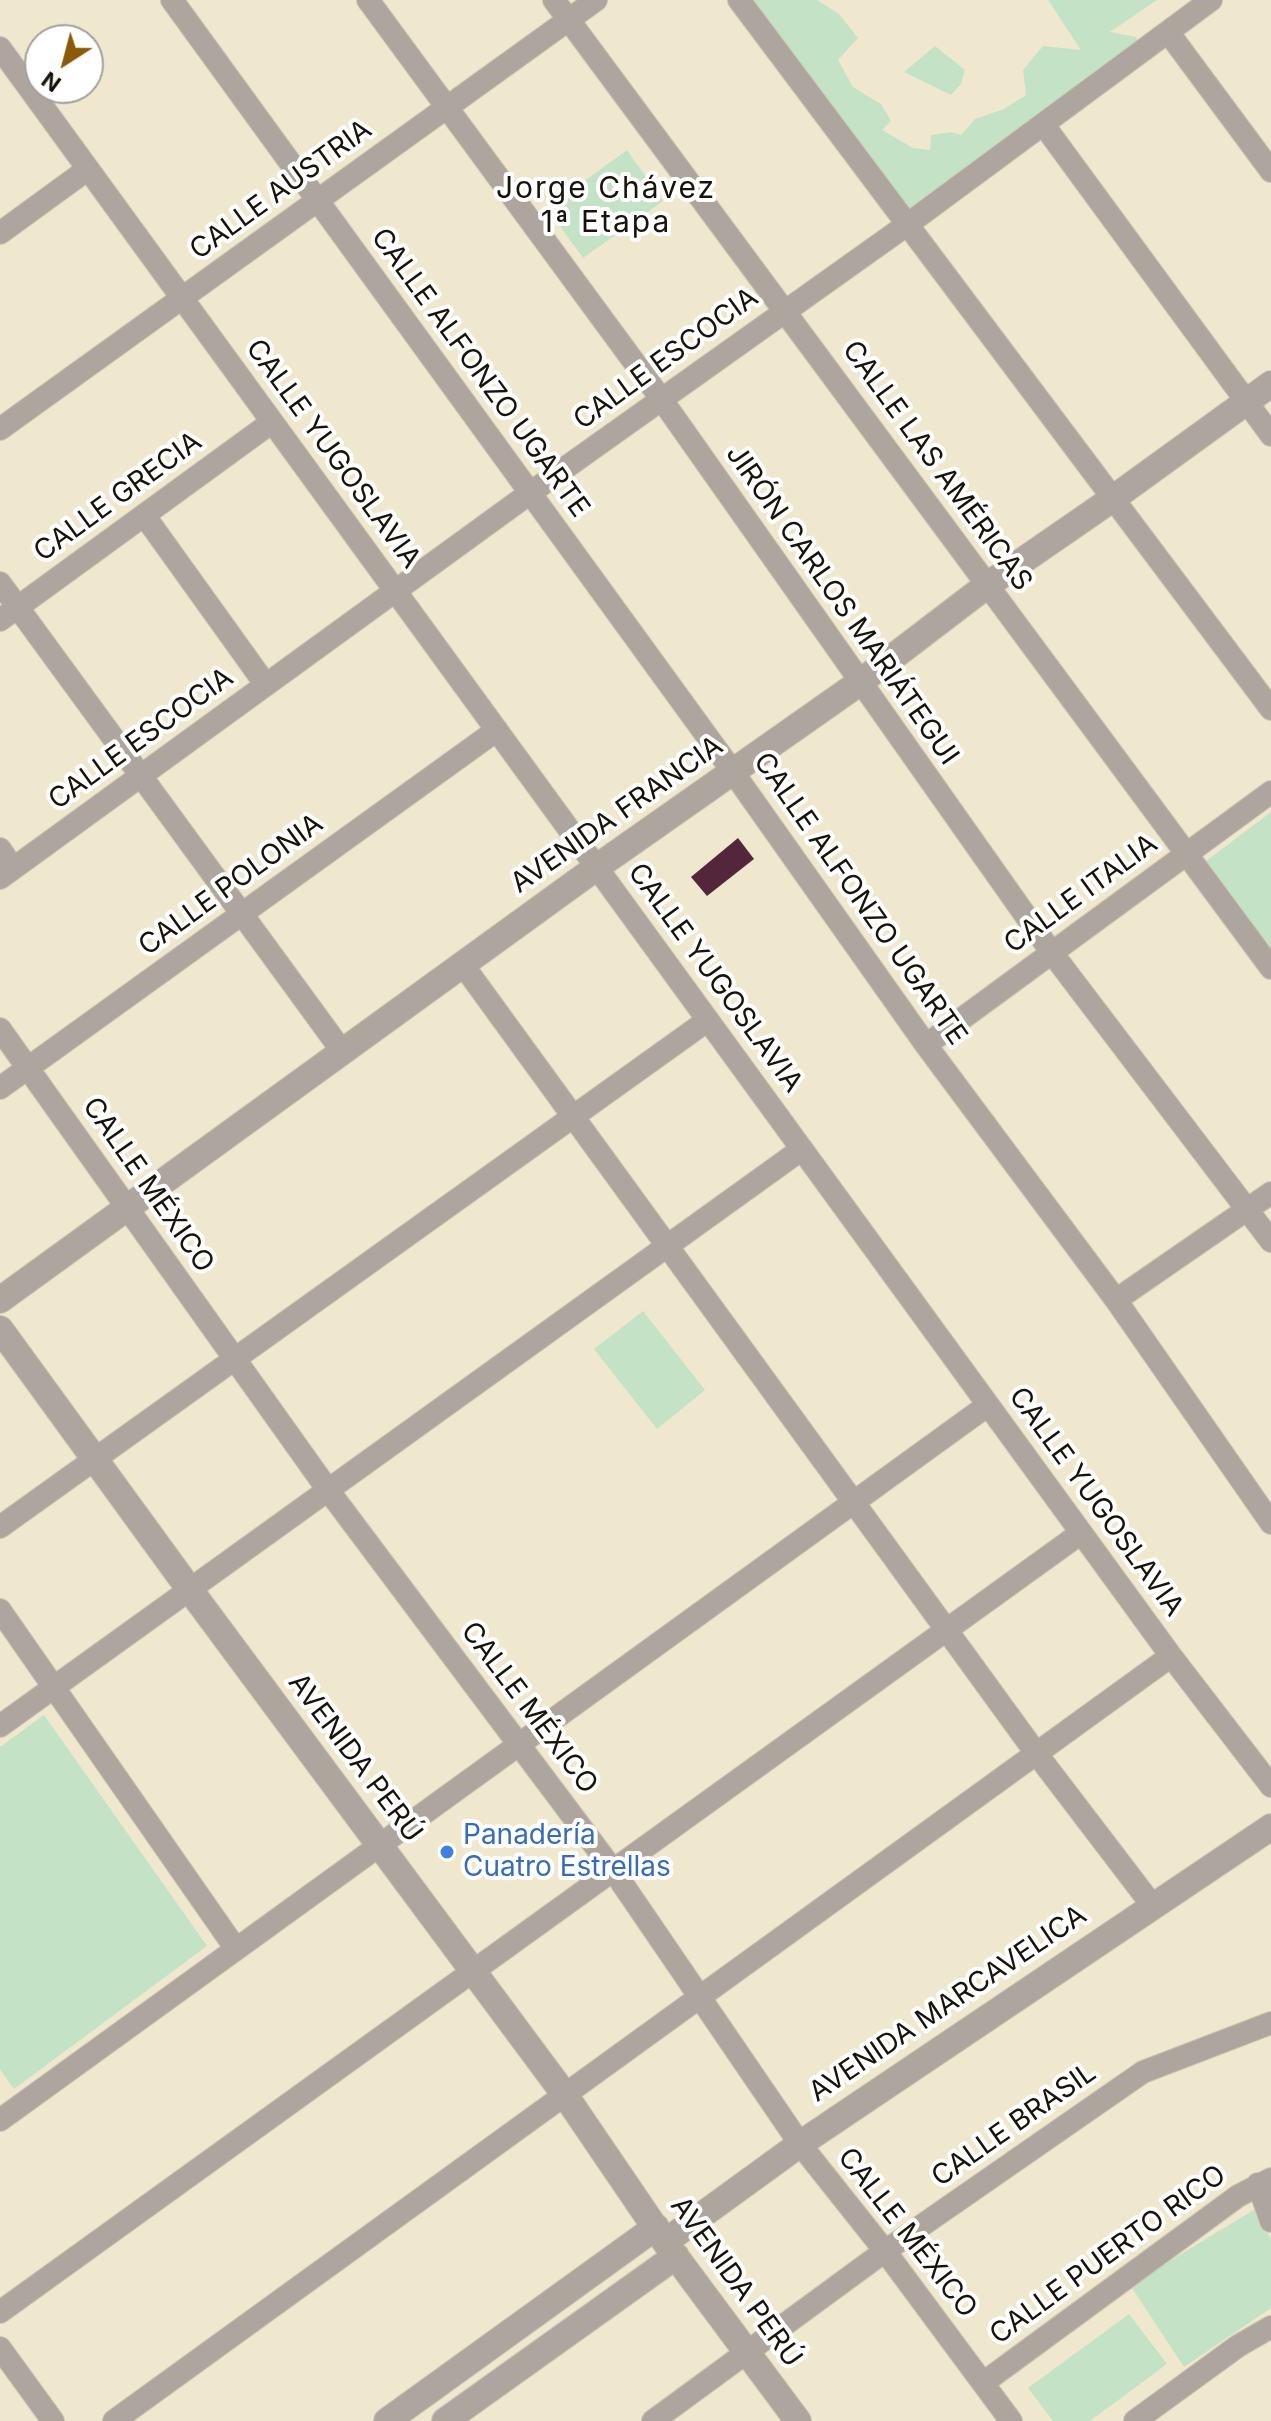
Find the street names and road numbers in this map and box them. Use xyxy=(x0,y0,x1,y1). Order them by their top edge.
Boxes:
street label: CALLE AUSTRIA xyxy=(184,113,378,267)
street label: CALLE ALFONZO UGARTE xyxy=(364,222,596,524)
street label: CALLE ESCOCIA xyxy=(567,281,765,437)
street label: CALLE YUGOSLAVIA xyxy=(239,333,427,575)
street label: CALLE LAS AMÉRICAS xyxy=(835,334,1039,598)
street label: CALLE GRECIA xyxy=(28,425,208,569)
street label: JIRÓN CARLOS MARIÁTEGUI xyxy=(718,439,966,771)
street label: CALLE ESCOCIA xyxy=(42,661,240,817)
street label: AVENIDA FRANCIA xyxy=(505,729,729,901)
street label: CALLE ALFONZO UGARTE xyxy=(746,746,974,1052)
street label: CALLE POLONIA xyxy=(132,807,330,963)
street label: CALLE ITALIA xyxy=(998,827,1164,961)
street label: CALLE YUGOSLAVIA xyxy=(621,857,809,1099)
street label: CALLE MÉXICO xyxy=(75,1091,221,1279)
street label: CALLE YUGOSLAVIA xyxy=(1002,1381,1190,1623)
street label: CALLE MÉXICO xyxy=(454,1616,604,1800)
street label: AVENIDA PERÚ xyxy=(281,1667,429,1849)
street label: AVENIDA MARCAVELICA xyxy=(803,1899,1093,2109)
street label: CALLE BRASIL xyxy=(925,2056,1103,2194)
street label: CALLE MÉXICO xyxy=(830,2141,984,2325)
street label: CALLE PUERTO RICO xyxy=(984,2158,1232,2352)
street label: AVENIDA PERÚ xyxy=(663,2190,809,2374)

